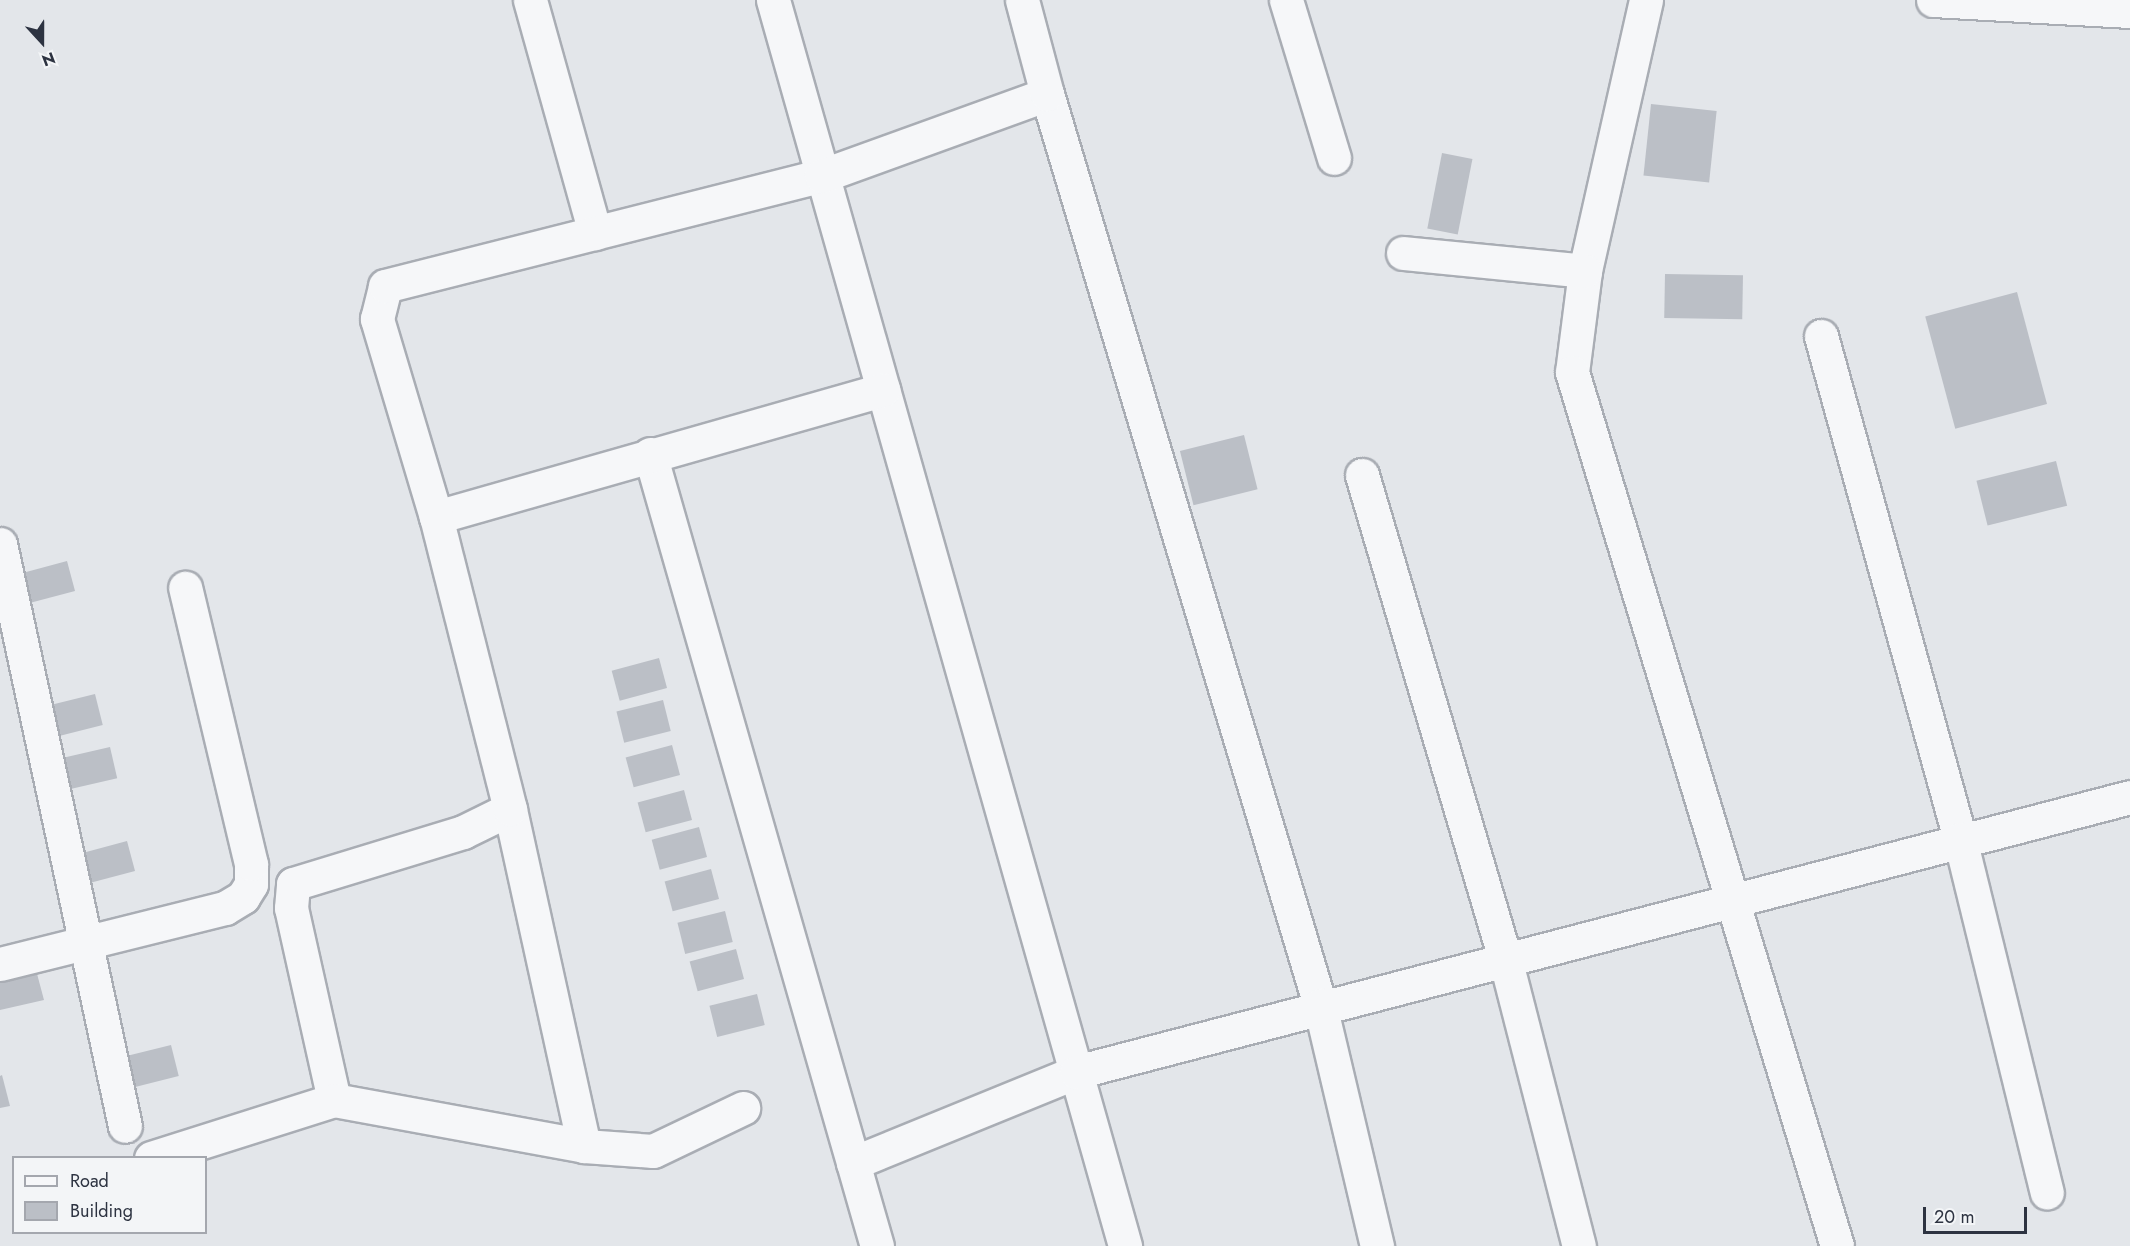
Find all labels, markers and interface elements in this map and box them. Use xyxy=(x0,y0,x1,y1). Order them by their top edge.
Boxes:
north arrow xyxy=(12,12,72,72)
text: N xyxy=(39,46,59,72)
legend xyxy=(12,1156,207,1234)
text: Road xyxy=(70,1168,109,1194)
scale bar xyxy=(1926,1195,2030,1233)
text: Building xyxy=(70,1198,133,1224)
text: 20 m xyxy=(1934,1204,1974,1230)

